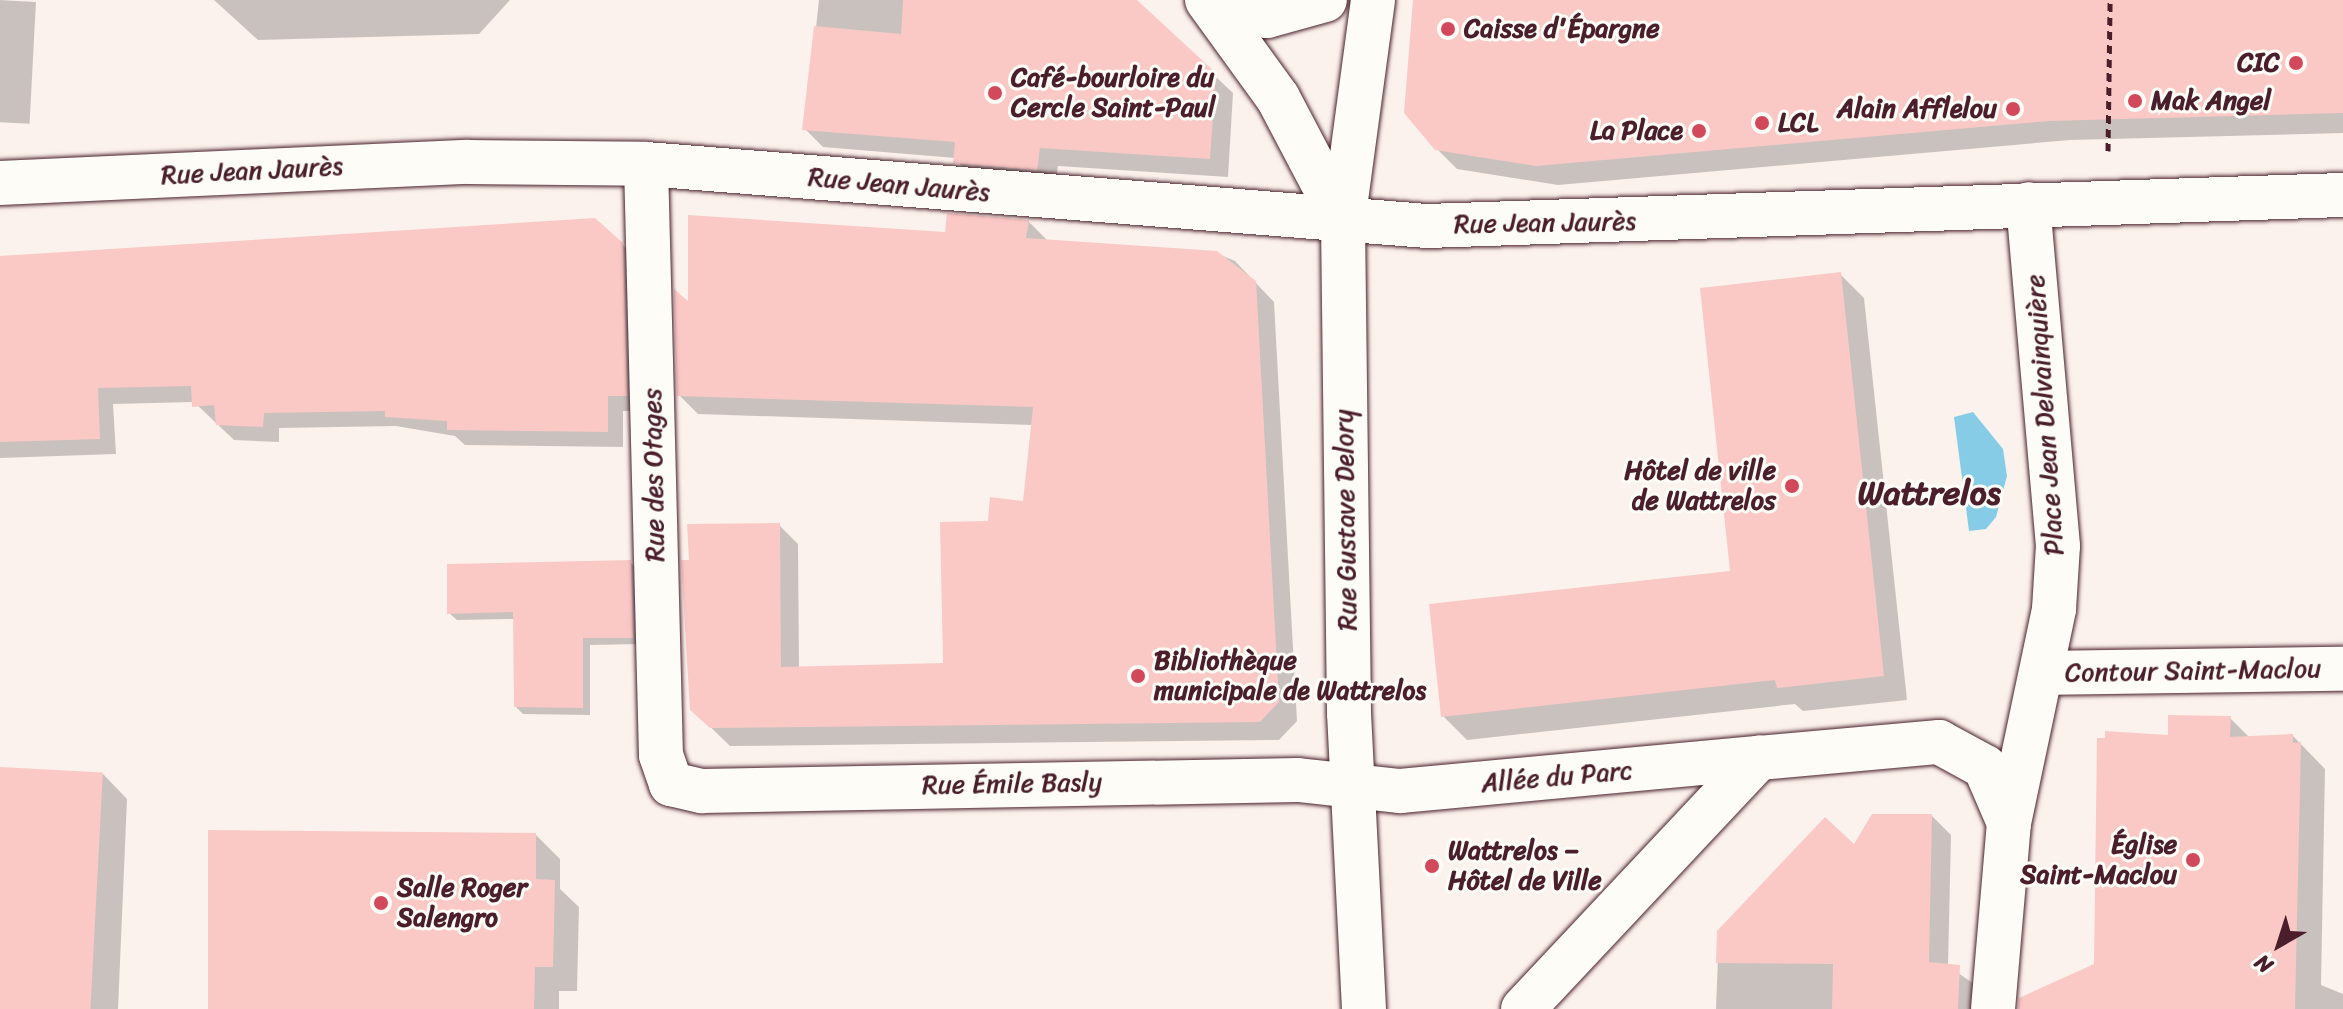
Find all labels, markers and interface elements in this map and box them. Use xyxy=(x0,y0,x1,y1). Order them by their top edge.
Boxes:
place label: Caisse d'Épargne xyxy=(1464,13,1659,45)
marker: Caisse d'Épargne xyxy=(1439,20,1457,38)
place label: CIC xyxy=(2237,47,2280,79)
marker: CIC xyxy=(2287,54,2305,72)
place label: Café-bourloire du Cercle Saint-Paul xyxy=(1011,62,1215,124)
marker: Café-bourloire du Cercle Saint-Paul xyxy=(986,84,1004,102)
place label: Mak Angel xyxy=(2151,85,2271,117)
marker: Mak Angel xyxy=(2126,92,2144,110)
place label: Alain Afflelou xyxy=(1836,93,1997,125)
marker: Alain Afflelou xyxy=(2004,100,2022,118)
place label: LCL xyxy=(1778,107,1818,139)
marker: LCL xyxy=(1753,114,1771,132)
place label: La Place xyxy=(1589,115,1683,147)
marker: La Place xyxy=(1690,122,1708,140)
street label: Rue Jean Jaurès xyxy=(159,151,345,191)
street label: Rue Jean Jaurès xyxy=(806,161,992,209)
street label: Rue Jean Jaurès xyxy=(1453,206,1637,240)
street label: Place Jean Delvainquière xyxy=(2020,273,2070,557)
street label: Rue des Otages xyxy=(637,388,671,562)
street label: Rue Gustave Delory xyxy=(1328,409,1364,631)
place label: Hôtel de ville de Wattrelos xyxy=(1624,455,1776,516)
district label: Wattrelos xyxy=(1857,474,2001,514)
marker: Hôtel de ville de Wattrelos xyxy=(1783,477,1801,495)
place label: Bibliothèque municipale de Wattrelos xyxy=(1154,645,1427,706)
street label: Contour Saint-Maclou xyxy=(2065,653,2321,689)
marker: Bibliothèque municipale de Wattrelos xyxy=(1129,667,1147,685)
street label: Allée du Parc xyxy=(1480,755,1634,799)
street label: Rue Émile Basly xyxy=(921,767,1103,801)
place label: Église Saint-Maclou xyxy=(2020,829,2177,890)
place label: Wattrelos – Hôtel de Ville xyxy=(1448,835,1603,896)
marker: Église Saint-Maclou xyxy=(2184,851,2202,869)
marker: Wattrelos – Hôtel de Ville xyxy=(1423,857,1441,875)
place label: Salle Roger Salengro xyxy=(397,872,527,934)
marker: Salle Roger Salengro xyxy=(372,894,390,912)
north arrow xyxy=(2239,905,2319,985)
text: N xyxy=(2245,944,2282,984)

